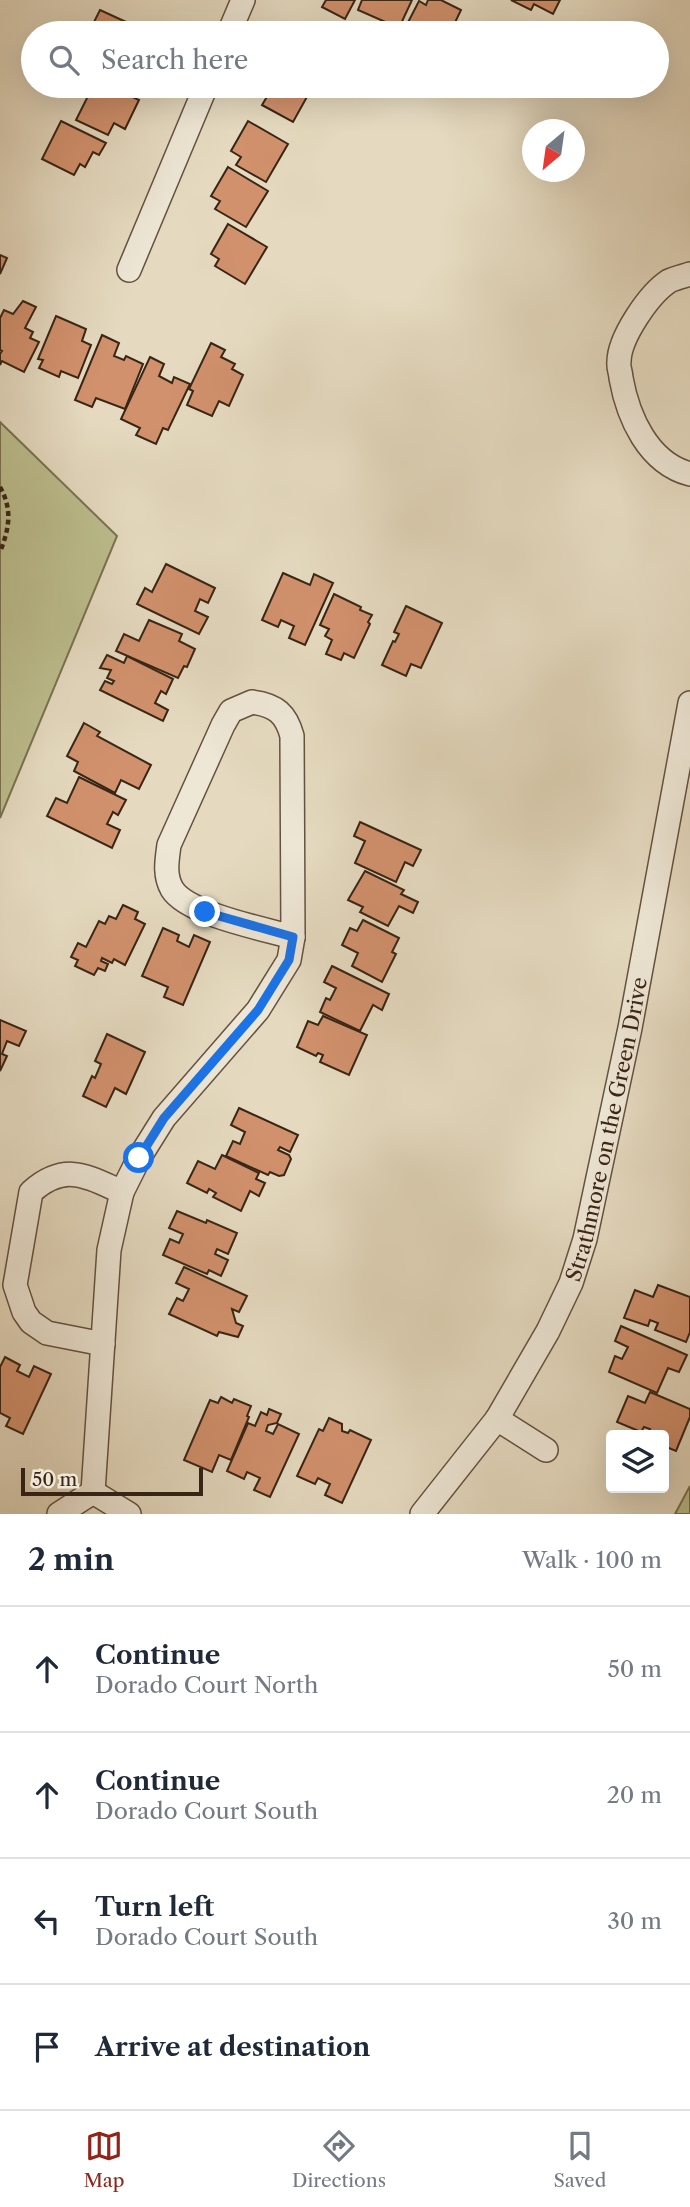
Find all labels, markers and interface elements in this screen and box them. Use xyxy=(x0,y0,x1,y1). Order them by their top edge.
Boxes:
search box xyxy=(21,21,669,98)
icon: search xyxy=(45,41,83,79)
text: Search here xyxy=(101,44,248,76)
north arrow xyxy=(522,119,585,182)
route end xyxy=(189,896,220,927)
street label: Strathmore on the Green Drive xyxy=(560,975,652,1284)
route start xyxy=(123,1142,154,1173)
map controls xyxy=(606,1430,669,1493)
button: layers xyxy=(606,1430,669,1493)
scale bar xyxy=(21,1465,203,1497)
text: 50 m xyxy=(32,1468,77,1491)
text: 2 min xyxy=(28,1541,114,1578)
text: Walk · 100 m xyxy=(522,1546,662,1574)
text: Continue xyxy=(95,1639,220,1671)
icon: ahead xyxy=(28,1650,66,1688)
text: 50 m xyxy=(607,1655,662,1683)
text: Dorado Court North xyxy=(95,1671,318,1699)
text: Continue xyxy=(95,1765,220,1797)
icon: ahead xyxy=(28,1776,66,1814)
text: 20 m xyxy=(607,1781,662,1809)
text: Dorado Court South xyxy=(95,1797,318,1825)
text: Turn left xyxy=(95,1891,214,1923)
icon: left xyxy=(28,1902,66,1940)
text: 30 m xyxy=(607,1907,662,1935)
text: Dorado Court South xyxy=(95,1923,318,1951)
icon: arrive xyxy=(28,2028,66,2066)
text: Arrive at destination xyxy=(95,2031,370,2063)
tab: Map xyxy=(84,2127,125,2192)
tab: Directions xyxy=(292,2127,386,2192)
tab: Saved xyxy=(553,2127,606,2192)

